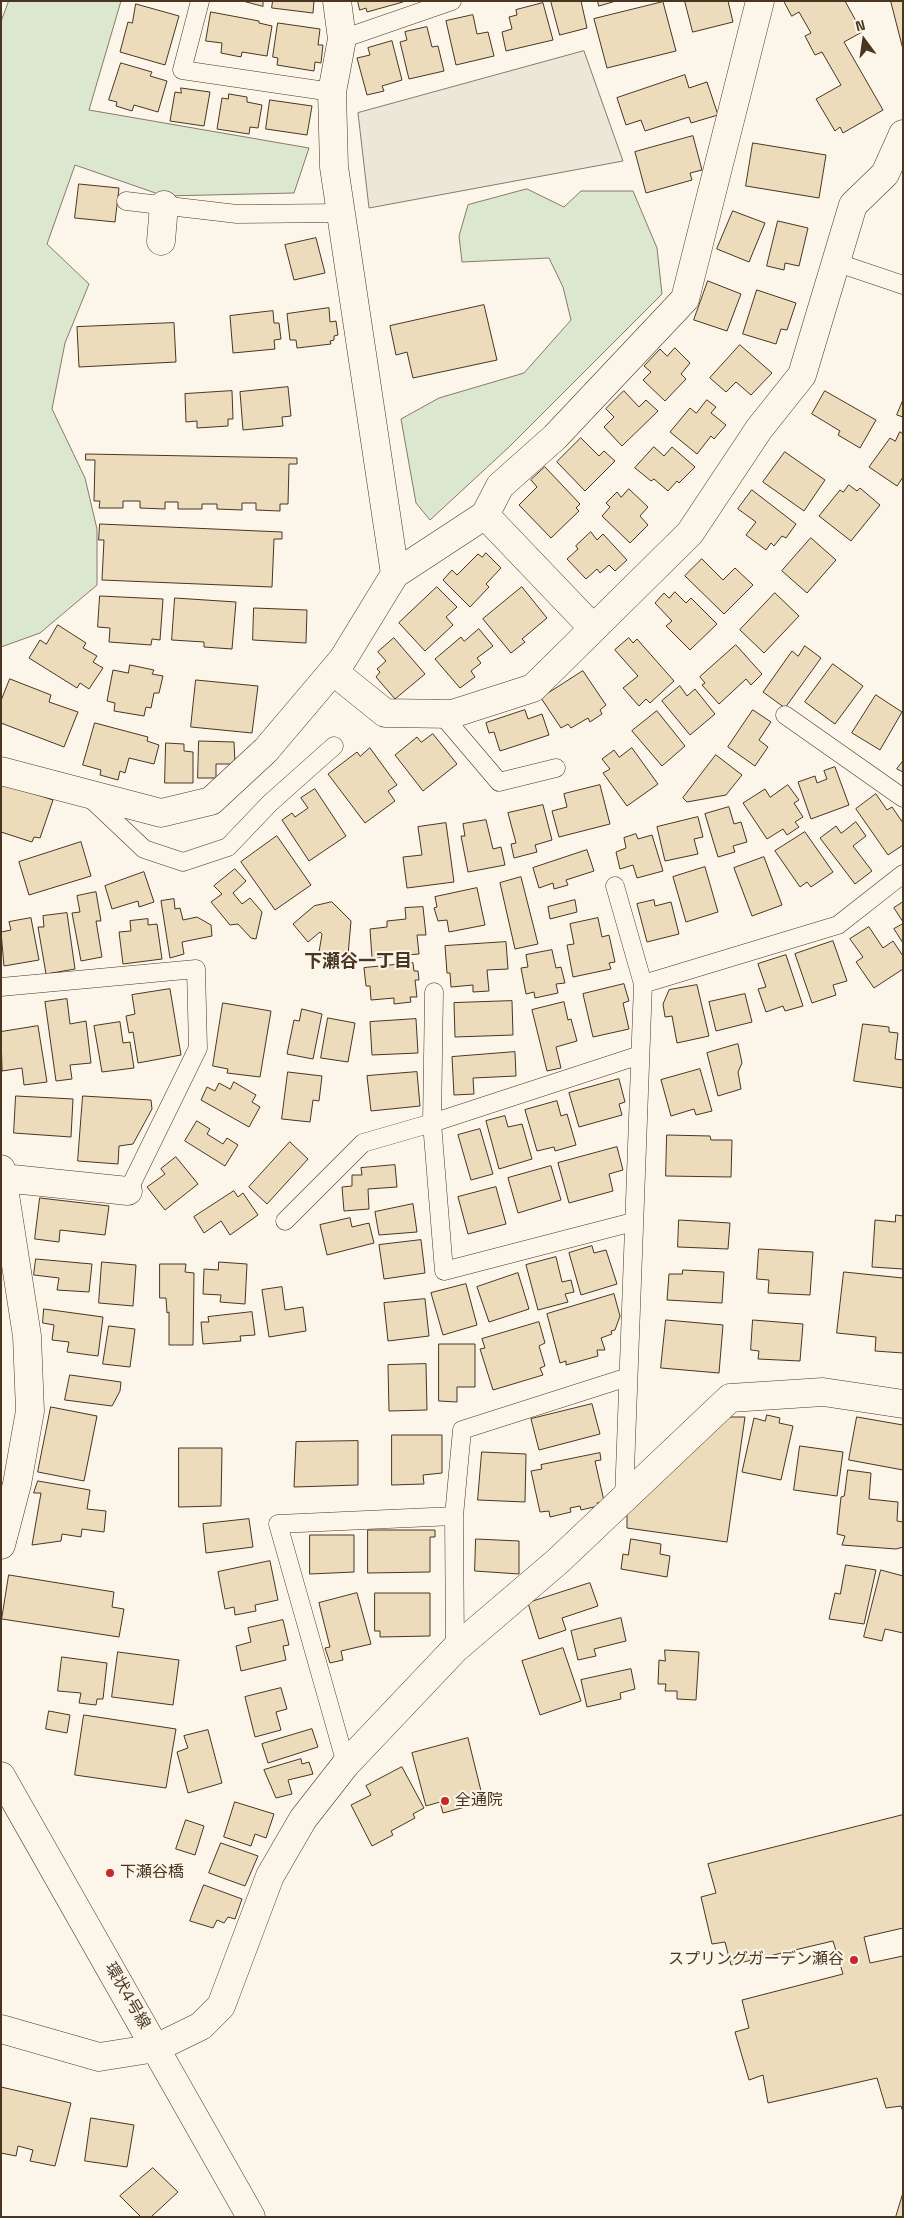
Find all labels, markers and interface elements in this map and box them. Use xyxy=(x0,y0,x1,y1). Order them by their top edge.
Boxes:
north arrow xyxy=(839,15,889,65)
text: N xyxy=(854,16,867,35)
district label: 下瀬谷一丁目 xyxy=(304,951,412,973)
place label: 全通院 xyxy=(455,1791,503,1811)
marker: 全通院 xyxy=(439,1795,451,1807)
place label: 下瀬谷橋 xyxy=(120,1863,184,1883)
marker: 下瀬谷橋 xyxy=(104,1867,116,1879)
place label: スプリングガーデン瀬谷 xyxy=(668,1950,844,1970)
marker: スプリングガーデン瀬谷 xyxy=(848,1954,860,1966)
street label: 環状4号線 xyxy=(100,1959,154,2033)

